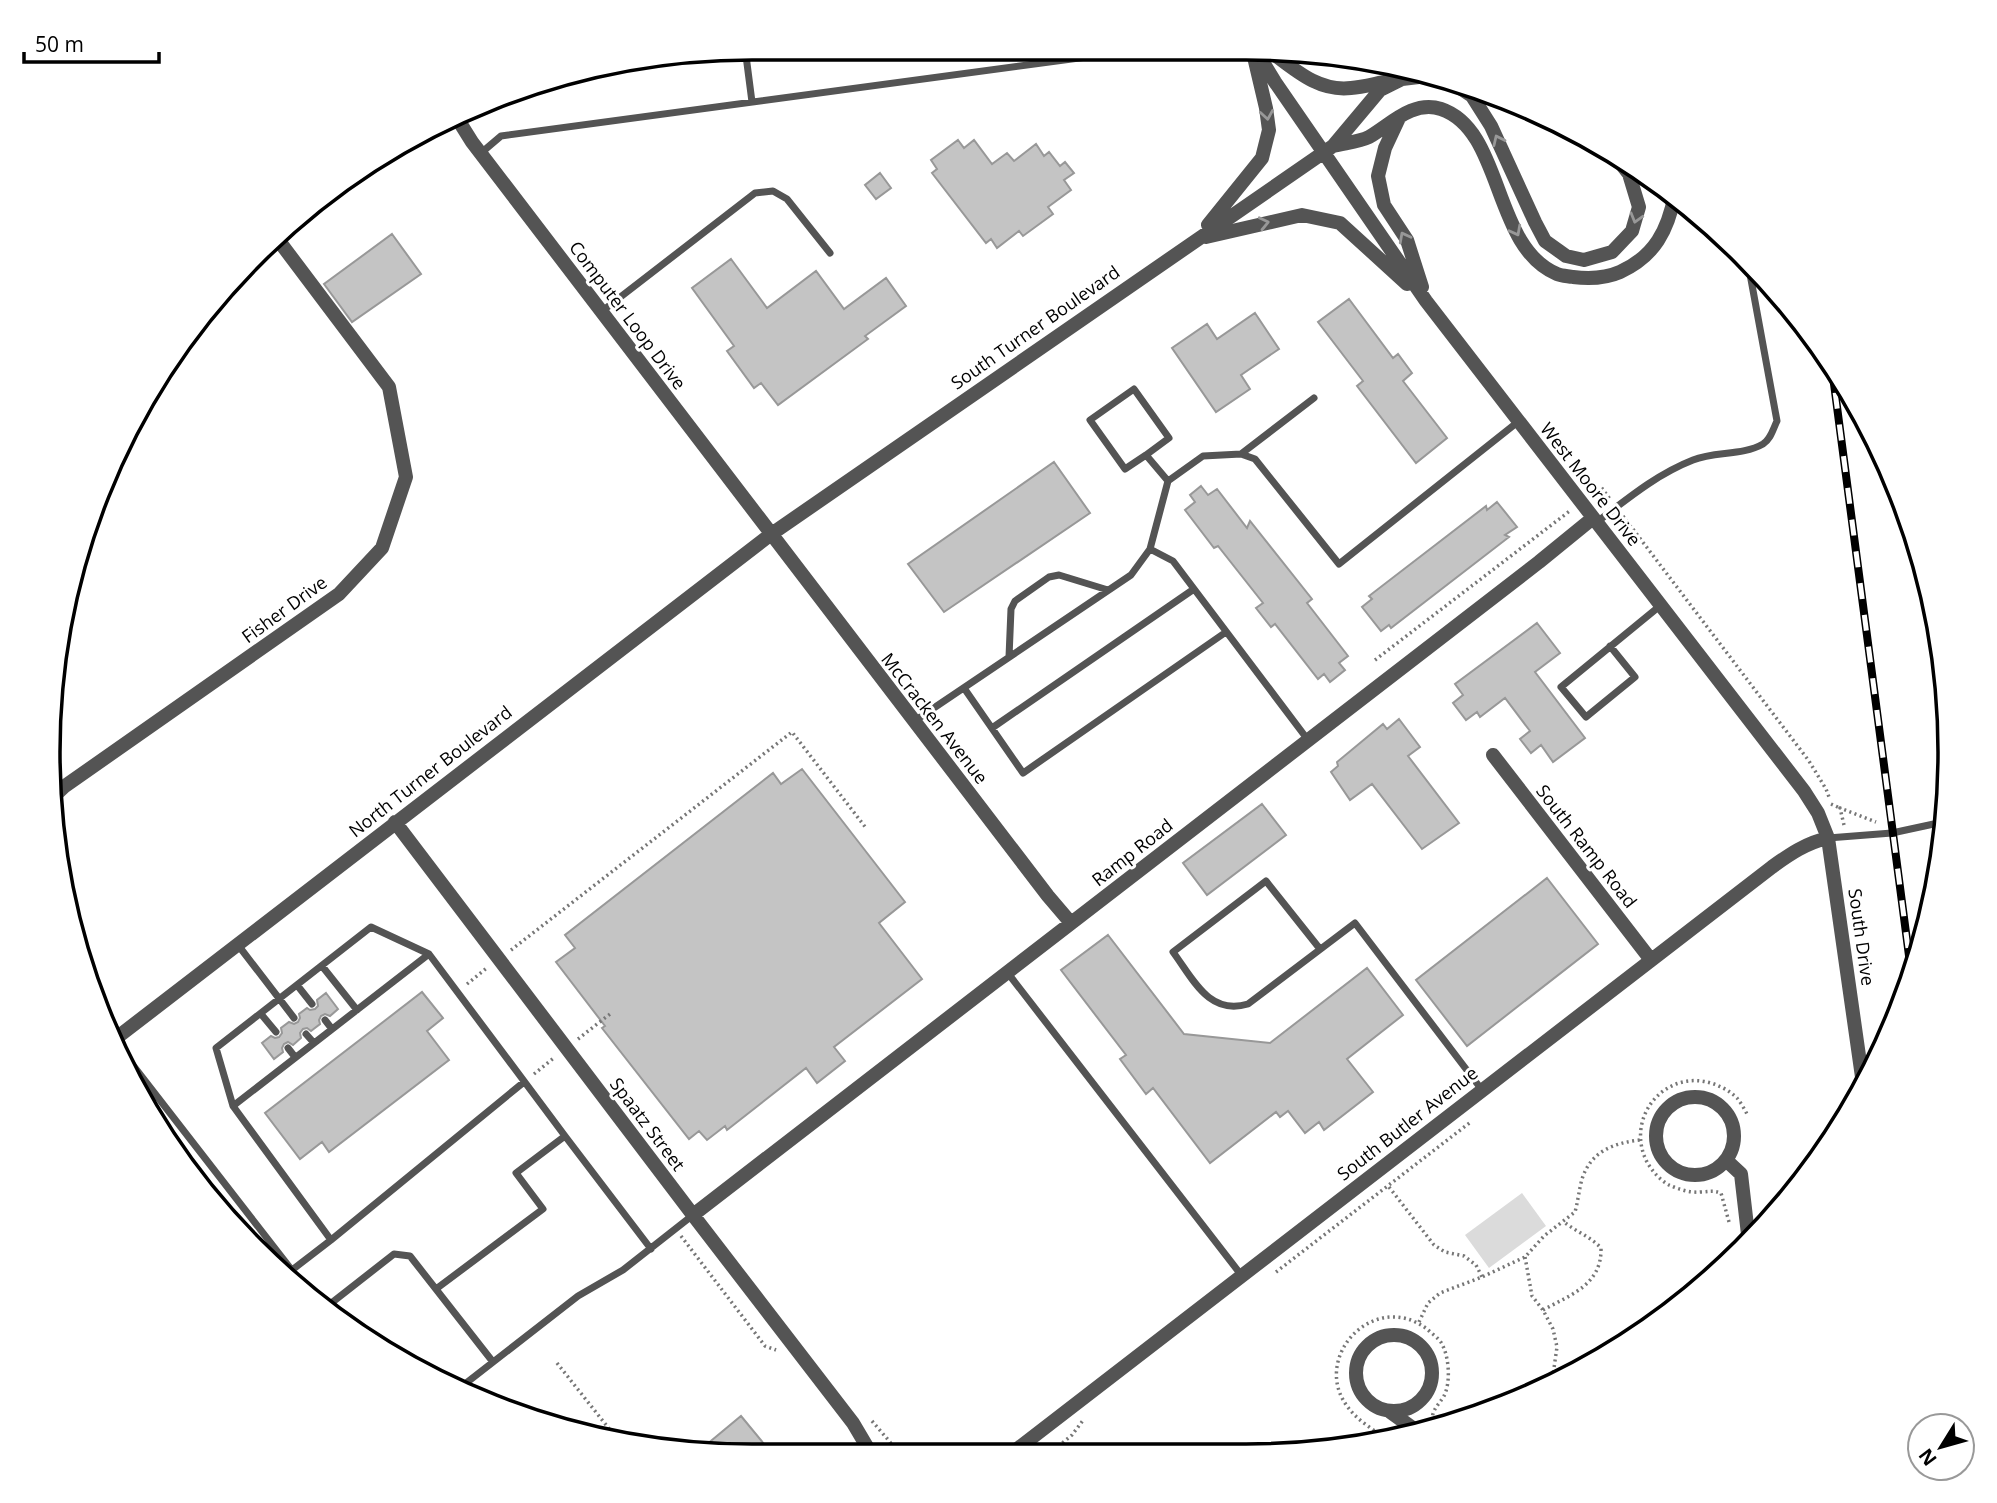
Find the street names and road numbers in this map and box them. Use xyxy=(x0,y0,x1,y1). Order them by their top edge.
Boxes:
street label: Computer Loop Drive xyxy=(564,236,692,394)
street label: South Turner Boulevard xyxy=(946,260,1124,394)
street label: West Moore Drive xyxy=(1535,417,1647,551)
street label: Fisher Drive xyxy=(237,570,331,648)
street label: McCracken Avenue xyxy=(876,648,994,788)
street label: North Turner Boulevard xyxy=(343,700,517,842)
street label: South Ramp Road xyxy=(1531,779,1643,913)
street label: Ramp Road xyxy=(1087,813,1177,891)
street label: South Drive xyxy=(1843,887,1881,987)
street label: South Butler Avenue xyxy=(1332,1061,1482,1185)
street label: Spaatz Street xyxy=(605,1073,691,1175)

